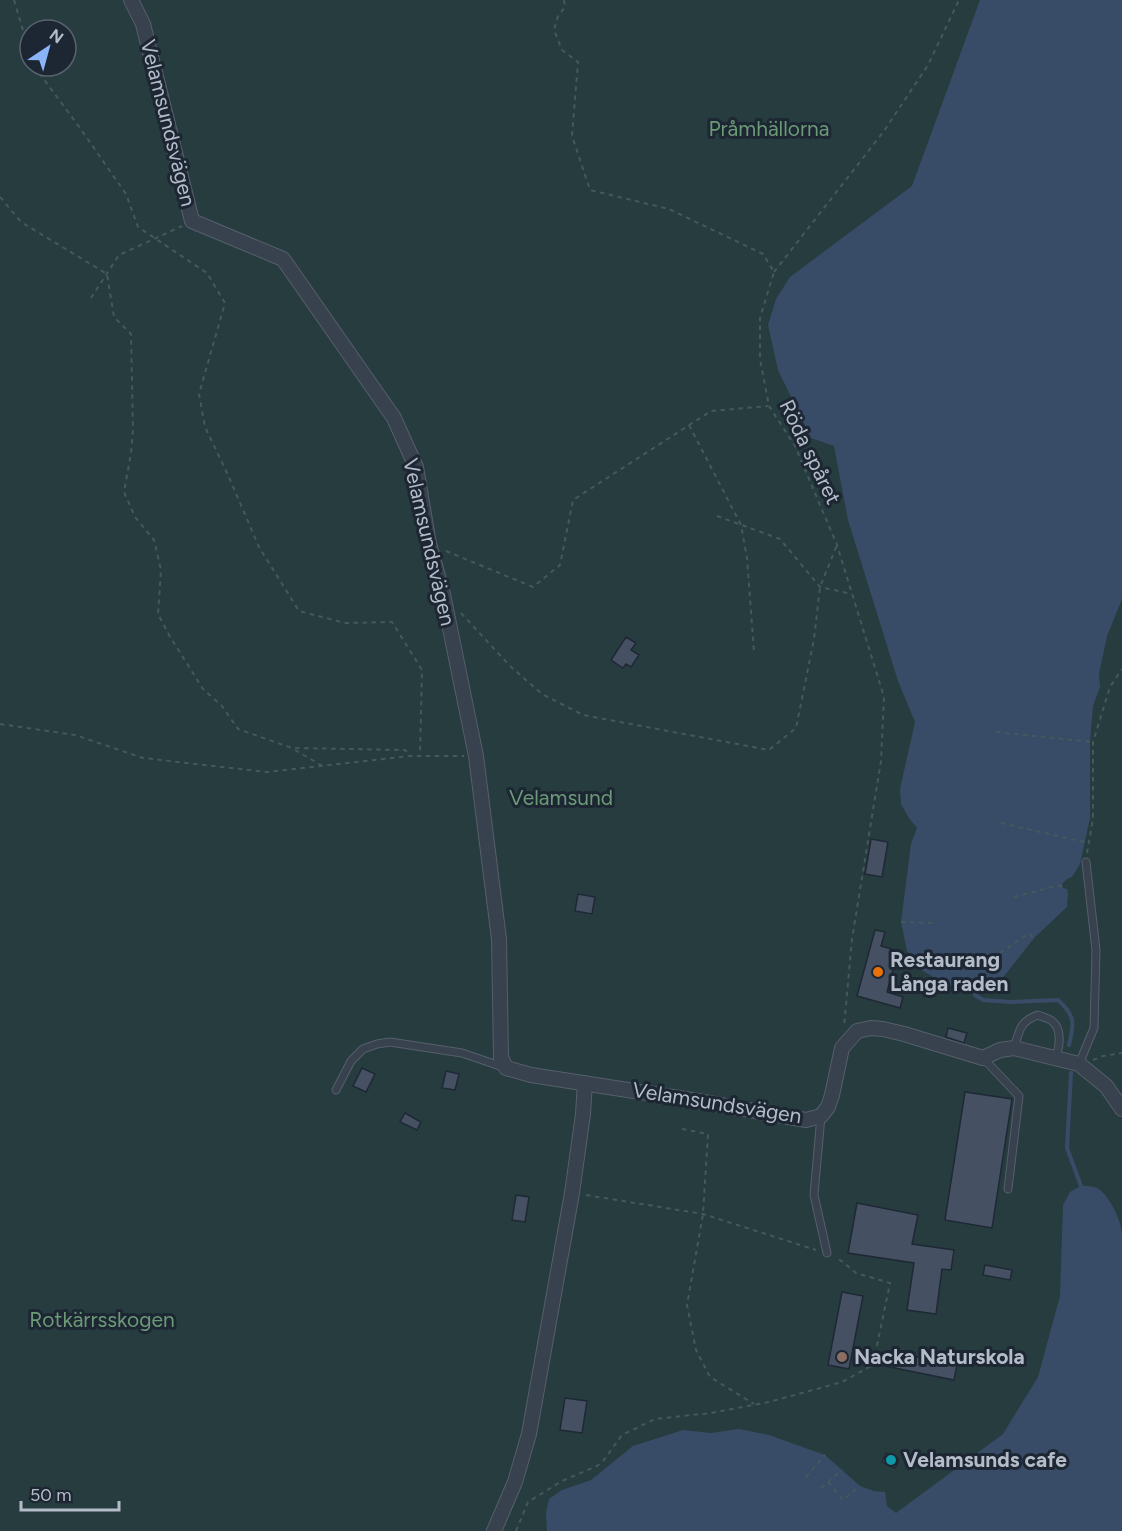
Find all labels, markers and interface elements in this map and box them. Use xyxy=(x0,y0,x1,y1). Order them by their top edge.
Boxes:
north arrow xyxy=(18,18,78,78)
text: N xyxy=(46,25,67,48)
street label: Velamsundsvägen xyxy=(136,37,201,209)
park label: Pråmhällorna xyxy=(708,116,830,141)
street label: Röda spåret xyxy=(774,396,846,508)
street label: Velamsundsvägen xyxy=(398,456,461,628)
park label: Velamsund xyxy=(509,785,613,810)
place label: Restaurang Långa raden xyxy=(890,947,1008,996)
marker: Restaurang Långa raden xyxy=(871,965,885,979)
street label: Velamsundsvägen xyxy=(631,1077,803,1128)
park label: Rotkärrsskogen xyxy=(29,1307,175,1332)
place label: Nacka Naturskola xyxy=(854,1344,1025,1369)
marker: Nacka Naturskola xyxy=(835,1350,849,1364)
place label: Velamsunds cafe xyxy=(903,1447,1067,1472)
marker: Velamsunds cafe xyxy=(884,1453,898,1467)
scale bar xyxy=(21,1474,118,1512)
text: 50 m xyxy=(30,1484,72,1506)

